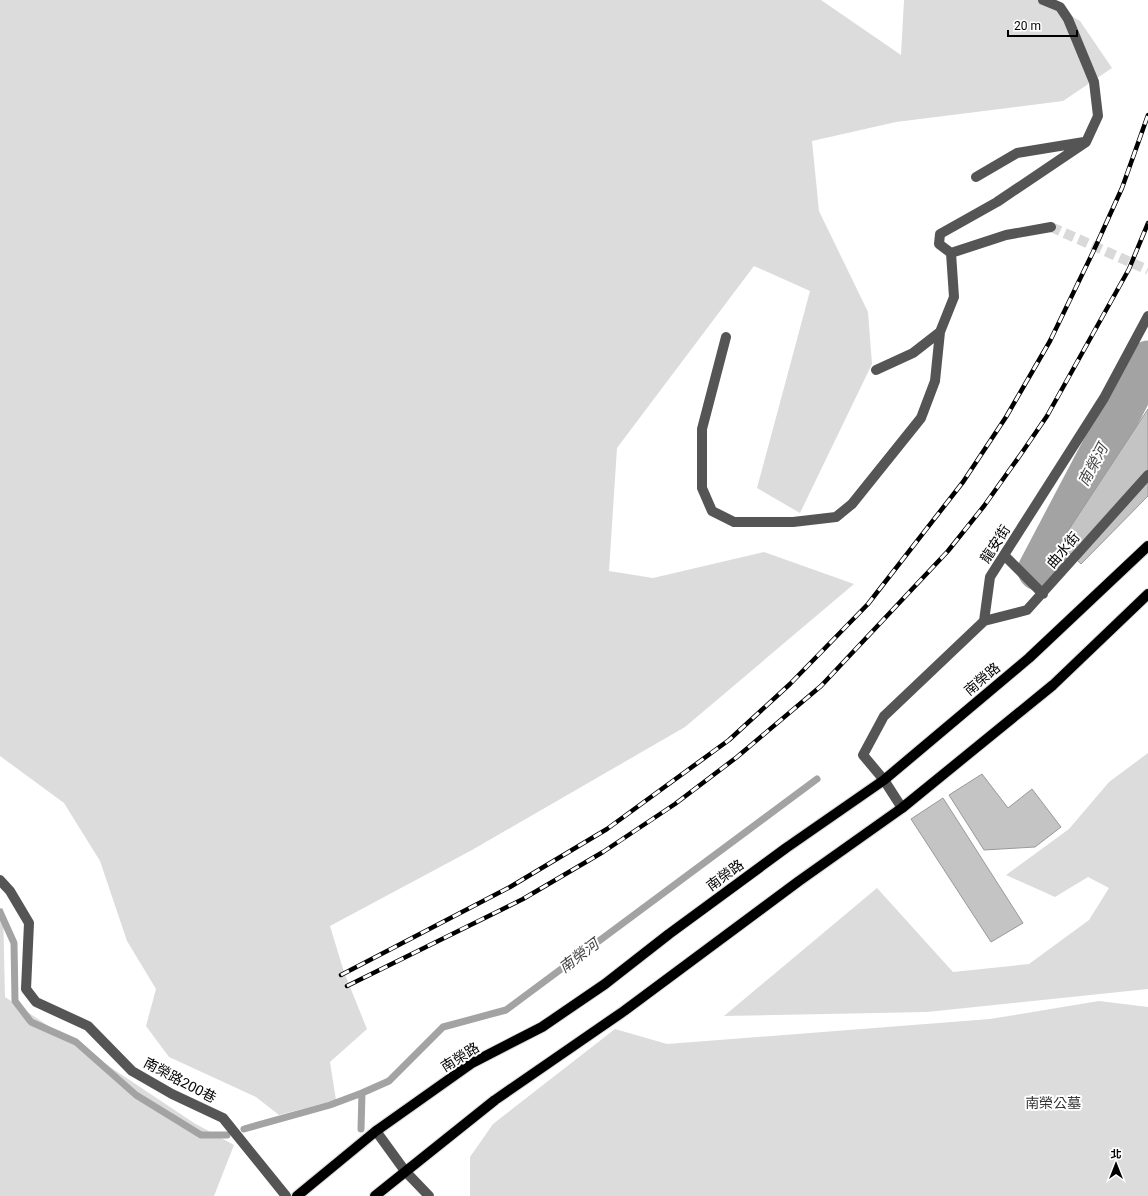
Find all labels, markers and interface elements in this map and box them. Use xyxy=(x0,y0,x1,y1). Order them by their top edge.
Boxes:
scale bar xyxy=(1008,12,1077,38)
text: 20 m xyxy=(1014,19,1041,33)
water label: 南榮河 xyxy=(1074,438,1113,489)
street label: 龍安街 xyxy=(977,522,1013,566)
street label: 曲水街 xyxy=(1043,529,1083,571)
street label: 南榮路 xyxy=(961,659,1003,699)
street label: 南榮路 xyxy=(703,856,747,894)
water label: 南榮河 xyxy=(556,933,605,977)
street label: 南榮路 xyxy=(438,1039,482,1075)
street label: 南榮路200巷 xyxy=(141,1054,219,1106)
park label: 南榮公墓 xyxy=(1025,1095,1081,1111)
north arrow xyxy=(1096,1144,1136,1184)
text: 北 xyxy=(1111,1148,1122,1161)

